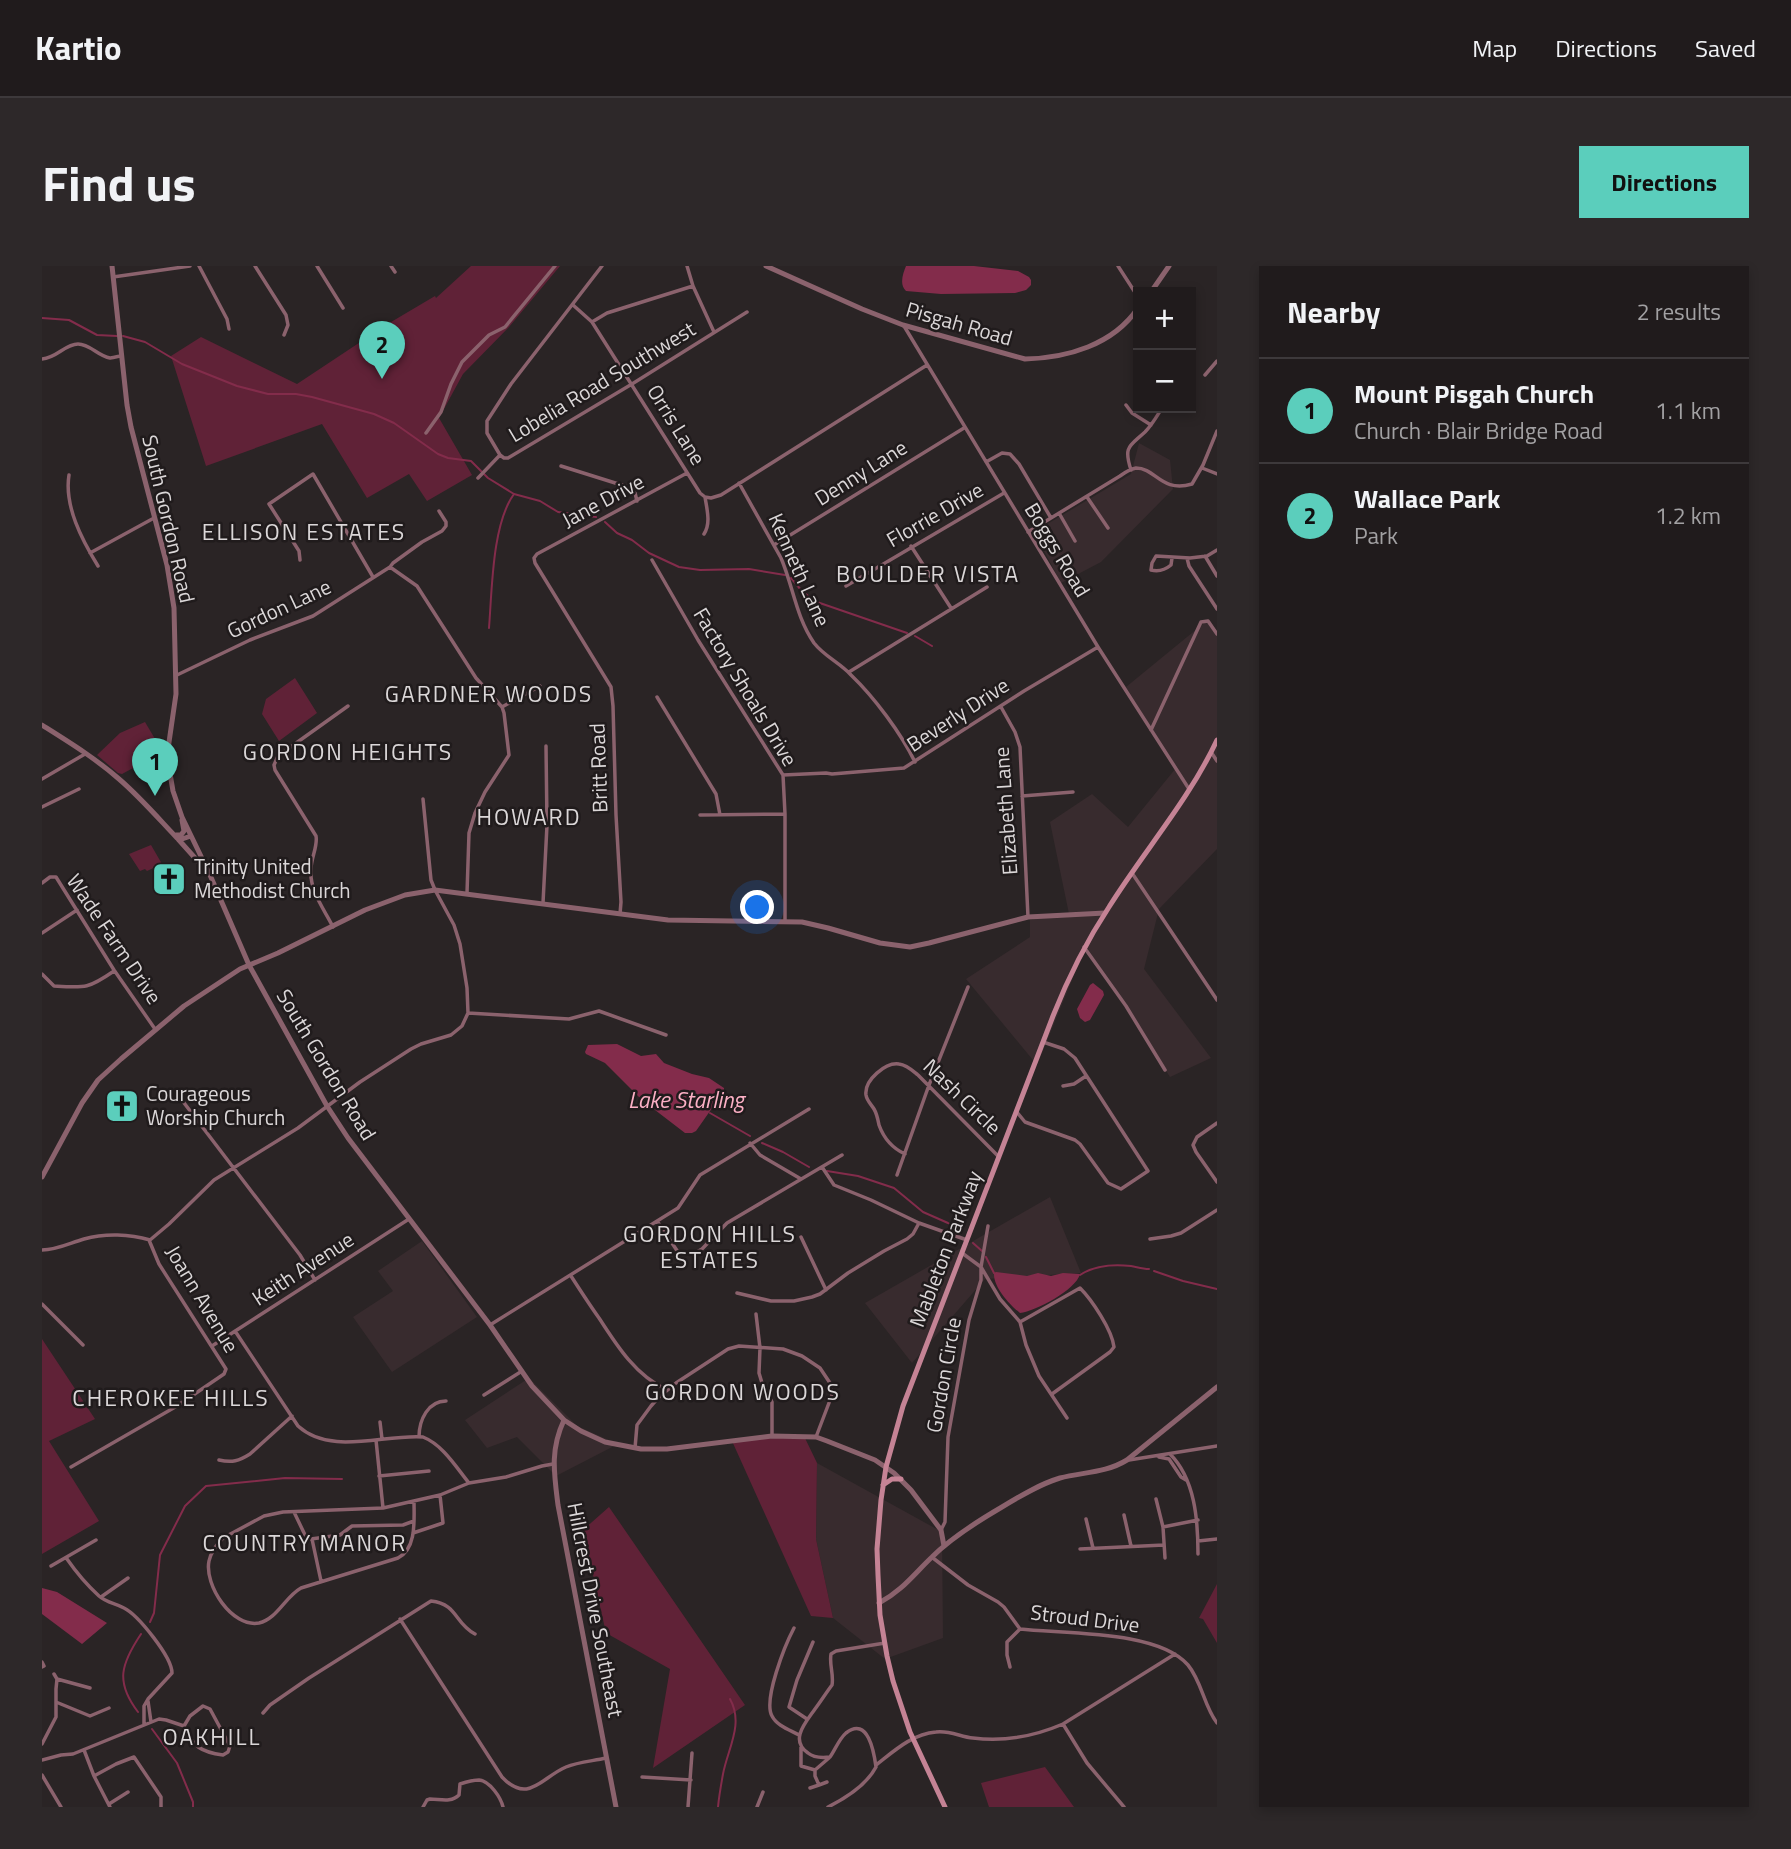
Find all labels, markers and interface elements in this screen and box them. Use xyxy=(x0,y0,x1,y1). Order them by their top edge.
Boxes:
text: Kartio xyxy=(35,23,122,73)
text: Map xyxy=(1472,30,1517,66)
text: Directions xyxy=(1555,30,1657,66)
text: Saved xyxy=(1695,30,1756,66)
text: Find us xyxy=(42,145,196,220)
button: Directions xyxy=(1579,146,1749,218)
map controls xyxy=(1133,287,1196,413)
button: + xyxy=(1133,287,1196,350)
text: Nearby xyxy=(1287,289,1380,335)
street label: Pisgah Road xyxy=(902,293,1016,353)
text: 2 results xyxy=(1637,294,1721,329)
street label: Lobelia Road Southwest xyxy=(502,312,702,450)
pin: 2 xyxy=(359,321,405,379)
button: − xyxy=(1133,350,1196,413)
text: Mount Pisgah Church xyxy=(1354,374,1594,413)
street label: Orris Lane xyxy=(639,378,714,471)
text: 1 xyxy=(1304,393,1316,428)
text: 1.1 km xyxy=(1655,393,1721,428)
text: Church · Blair Bridge Road xyxy=(1354,413,1603,448)
street label: Denny Lane xyxy=(808,431,913,513)
street label: South Gordon Road xyxy=(134,432,204,606)
street label: Jane Drive xyxy=(556,465,649,535)
street label: Florrie Drive xyxy=(880,473,989,555)
text: Wallace Park xyxy=(1354,479,1500,518)
street label: Boggs Road xyxy=(1017,496,1099,603)
text: 2 xyxy=(1304,498,1316,533)
text: 1.2 km xyxy=(1655,498,1721,533)
street label: Kenneth Lane xyxy=(761,508,839,631)
district label: ELLISON ESTATES xyxy=(202,514,406,549)
text: Park xyxy=(1354,518,1398,553)
district label: BOULDER VISTA xyxy=(836,556,1020,591)
street label: Gordon Lane xyxy=(221,570,336,646)
street label: Factory Shoals Drive xyxy=(686,601,806,772)
street label: Beverly Drive xyxy=(900,669,1015,759)
district label: GARDNER WOODS xyxy=(385,676,593,711)
street label: Britt Road xyxy=(580,723,616,813)
district label: GORDON HEIGHTS xyxy=(243,734,453,769)
pin: 1 xyxy=(132,738,178,796)
street label: Elizabeth Lane xyxy=(985,746,1025,876)
district label: HOWARD xyxy=(476,799,582,834)
place label: Trinity United Methodist Church xyxy=(194,850,351,906)
church icon: Trinity United Methodist Church xyxy=(150,860,188,898)
street label: Wade Farm Drive xyxy=(59,867,170,1010)
your location xyxy=(740,890,774,924)
street label: South Gordon Road xyxy=(269,983,385,1146)
street label: Nash Circle xyxy=(916,1051,1009,1142)
place label: Courageous Worship Church xyxy=(146,1077,285,1133)
water label: Lake Starling xyxy=(628,1082,746,1117)
church icon: Courageous Worship Church xyxy=(103,1087,141,1125)
street label: Mableton Parkway xyxy=(900,1166,990,1332)
district label: GORDON HILLS ESTATES xyxy=(623,1216,797,1277)
street label: Keith Avenue xyxy=(245,1223,360,1313)
street label: Joann Avenue xyxy=(158,1239,248,1358)
street label: Gordon Circle xyxy=(917,1315,969,1435)
district label: GORDON WOODS xyxy=(645,1374,841,1409)
district label: CHEROKEE HILLS xyxy=(72,1380,270,1415)
street label: Hillcrest Drive Southeast xyxy=(559,1500,633,1721)
district label: COUNTRY MANOR xyxy=(203,1525,407,1560)
street label: Stroud Drive xyxy=(1029,1595,1141,1641)
district label: OAKHILL xyxy=(163,1719,261,1754)

